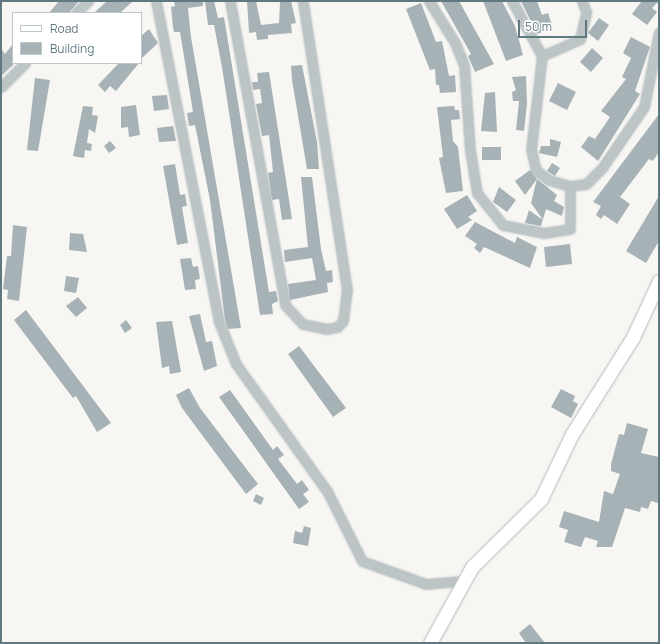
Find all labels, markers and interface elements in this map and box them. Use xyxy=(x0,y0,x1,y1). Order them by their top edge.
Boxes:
legend xyxy=(12,12,142,64)
scale bar xyxy=(520,12,589,38)
text: 50 m xyxy=(525,18,552,35)
text: Road xyxy=(50,20,78,37)
text: Building xyxy=(50,40,94,57)

